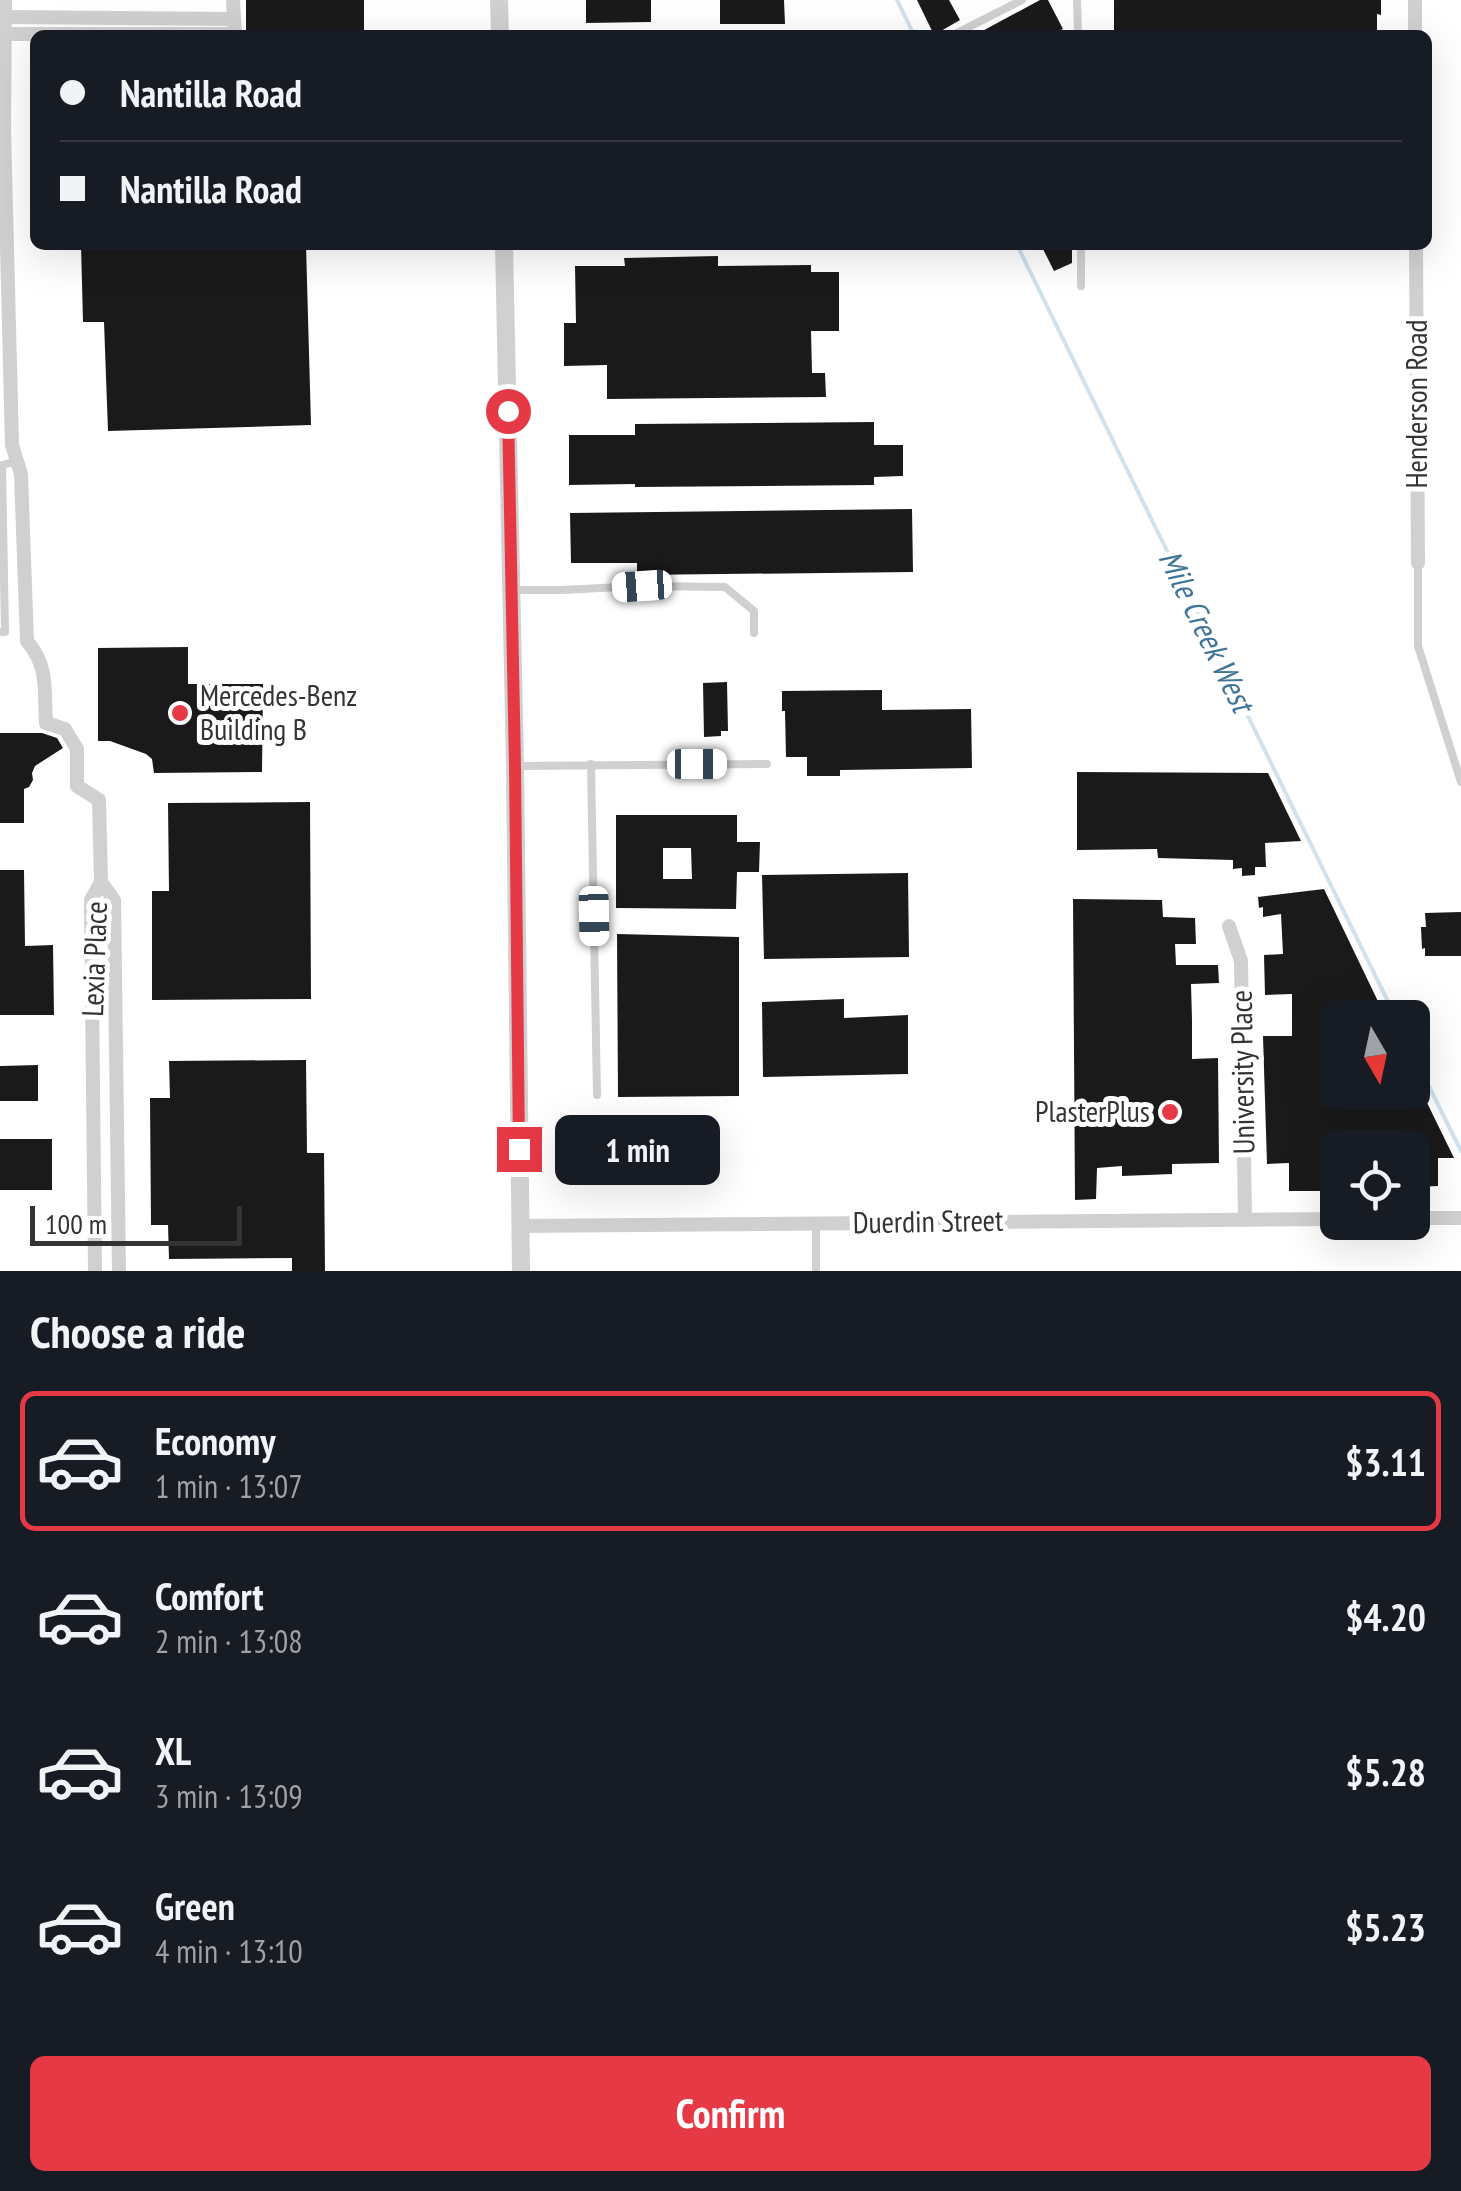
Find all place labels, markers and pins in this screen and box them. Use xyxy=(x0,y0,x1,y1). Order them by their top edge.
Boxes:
place label: Mercedes-Benz Building B xyxy=(200,675,357,748)
marker: Mercedes-Benz Building B xyxy=(169,702,191,724)
place label: PlasterPlus xyxy=(1035,1091,1150,1130)
marker: PlasterPlus xyxy=(1159,1101,1181,1123)

